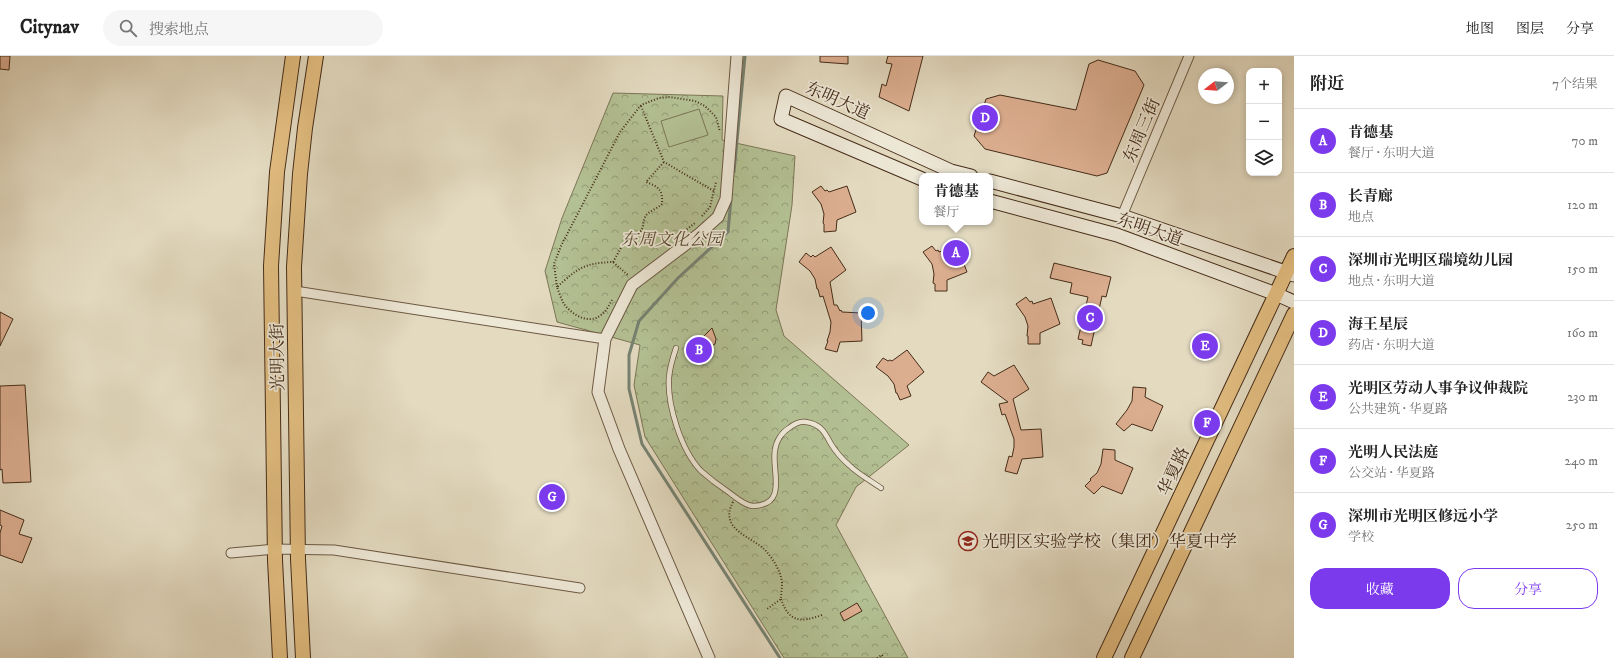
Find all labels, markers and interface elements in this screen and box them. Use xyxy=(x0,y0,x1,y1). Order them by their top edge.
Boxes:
search box xyxy=(103,10,383,46)
text: Citynav xyxy=(20,16,79,39)
icon: search xyxy=(117,17,139,39)
text: 搜索地点 xyxy=(149,20,209,39)
text: 地图 xyxy=(1466,20,1494,38)
text: 图层 xyxy=(1516,20,1544,38)
text: 分享 xyxy=(1566,20,1594,38)
north arrow xyxy=(1198,68,1234,104)
map controls xyxy=(1246,68,1282,176)
button: + xyxy=(1246,68,1282,104)
text: 附近 xyxy=(1310,73,1344,95)
text: 7个结果 xyxy=(1552,76,1598,92)
street label: 东明大道 xyxy=(802,77,873,125)
street label: 东周三街 xyxy=(1119,95,1165,166)
pin: D xyxy=(972,103,998,133)
button: − xyxy=(1246,104,1282,140)
text: 肯德基 xyxy=(1348,123,1393,142)
text: A xyxy=(1319,133,1327,149)
text: 70 m xyxy=(1572,133,1598,149)
button: layers xyxy=(1246,140,1282,176)
text: 餐厅 · 东明大道 xyxy=(1348,145,1435,161)
popup xyxy=(919,173,993,225)
text: 肯德基 xyxy=(933,182,979,201)
text: 长青廊 xyxy=(1348,187,1393,206)
text: B xyxy=(1319,197,1327,213)
text: 120 m xyxy=(1567,197,1598,213)
text: 餐厅 xyxy=(933,204,960,220)
street label: 东明大道 xyxy=(1114,208,1185,251)
text: 地点 xyxy=(1348,209,1374,225)
park label: 东周文化公园 xyxy=(621,229,726,251)
pin: A xyxy=(943,238,969,268)
text: 深圳市光明区瑞境幼儿园 xyxy=(1348,251,1513,270)
text: C xyxy=(1319,261,1327,277)
text: 150 m xyxy=(1567,261,1598,277)
text: 地点 · 东明大道 xyxy=(1348,273,1435,289)
your location xyxy=(858,303,878,323)
pin: C xyxy=(1077,303,1103,333)
text: 海王星辰 xyxy=(1348,315,1408,334)
street label: 光明大街 xyxy=(266,323,290,391)
text: D xyxy=(1318,325,1328,341)
text: 160 m xyxy=(1567,325,1598,341)
pin: E xyxy=(1192,331,1218,361)
pin: B xyxy=(686,335,712,365)
text: 药店 · 东明大道 xyxy=(1348,337,1435,353)
text: 光明区劳动人事争议仲裁院 xyxy=(1348,379,1528,398)
text: E xyxy=(1318,389,1328,405)
text: 230 m xyxy=(1567,389,1598,405)
text: 公共建筑 · 华夏路 xyxy=(1348,401,1448,417)
pin: F xyxy=(1194,408,1220,438)
text: 光明人民法庭 xyxy=(1348,443,1438,462)
street label: 华夏路 xyxy=(1153,444,1195,499)
text: F xyxy=(1319,453,1327,469)
text: 240 m xyxy=(1565,453,1598,469)
text: 公交站 · 华夏路 xyxy=(1348,465,1435,481)
pin: G xyxy=(539,482,565,512)
text: 深圳市光明区修远小学 xyxy=(1348,507,1498,526)
text: G xyxy=(1318,517,1328,533)
text: 250 m xyxy=(1566,517,1598,533)
text: 学校 xyxy=(1348,529,1374,545)
school or university icon: 光明区实验学校（集团）华夏中学 xyxy=(957,530,979,552)
place label: 光明区实验学校（集团）华夏中学 xyxy=(982,531,1237,553)
button: 收藏 xyxy=(1310,568,1450,609)
button: 分享 xyxy=(1458,568,1598,609)

